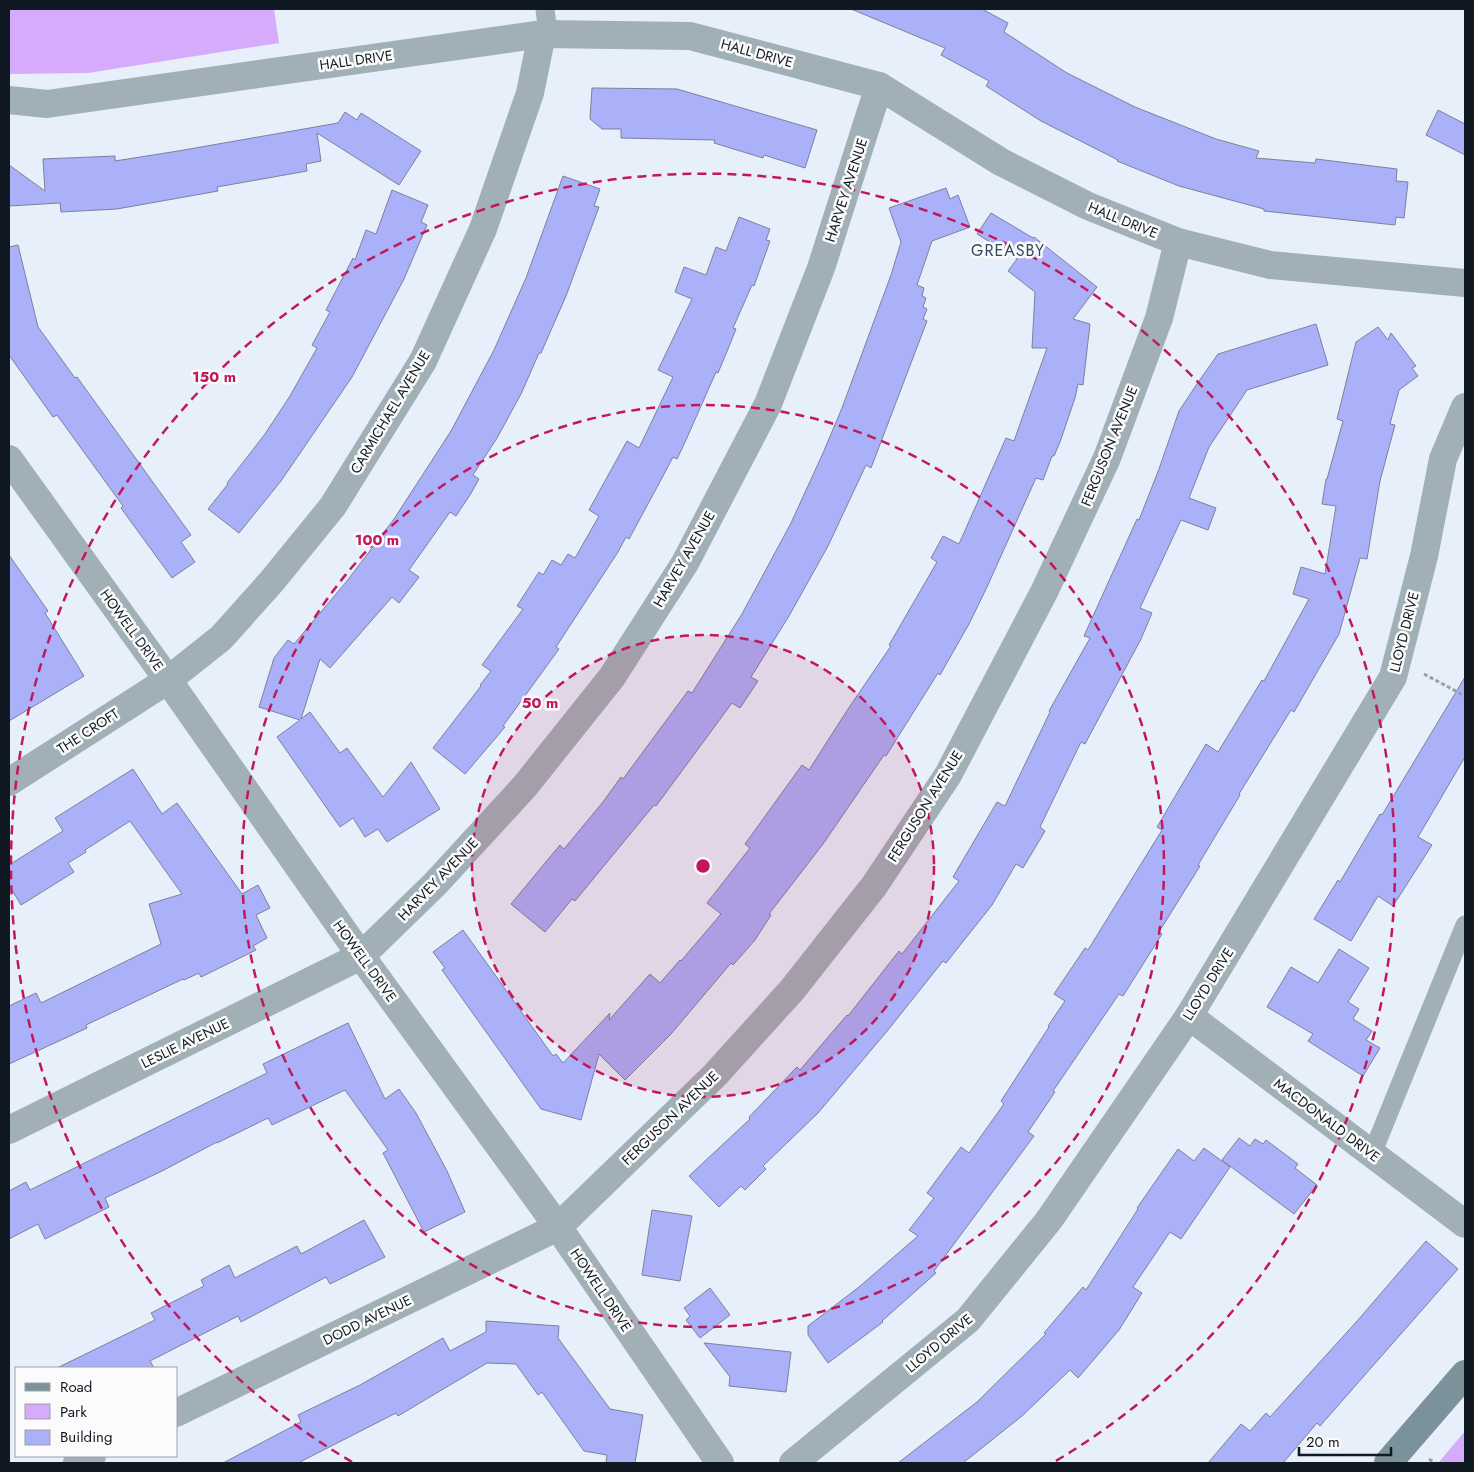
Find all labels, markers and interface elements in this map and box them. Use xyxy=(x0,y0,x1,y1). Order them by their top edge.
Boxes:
street label: HALL DRIVE xyxy=(719,34,795,72)
street label: HALL DRIVE xyxy=(318,45,394,75)
street label: HARVEY AVENUE xyxy=(820,135,872,245)
street label: HALL DRIVE xyxy=(1085,197,1161,243)
district label: GREASBY xyxy=(971,239,1045,262)
street label: CARMICHAEL AVENUE xyxy=(345,347,435,477)
text: 150 m xyxy=(192,366,236,388)
street label: FERGUSON AVENUE xyxy=(1076,383,1142,509)
street label: HARVEY AVENUE xyxy=(648,507,720,611)
text: 100 m xyxy=(355,529,399,551)
street label: HOWELL DRIVE xyxy=(95,585,169,675)
street label: LLOYD DRIVE xyxy=(1384,590,1424,674)
text: 50 m xyxy=(522,692,558,714)
street label: THE CROFT xyxy=(53,703,123,758)
street label: FERGUSON AVENUE xyxy=(883,746,967,866)
street label: HARVEY AVENUE xyxy=(393,833,483,925)
centre of rings xyxy=(694,857,712,875)
street label: HOWELL DRIVE xyxy=(328,916,402,1006)
street label: LLOYD DRIVE xyxy=(1178,944,1238,1024)
street label: LESLIE AVENUE xyxy=(138,1013,232,1073)
street label: FERGUSON AVENUE xyxy=(617,1066,723,1170)
street label: MACDONALD DRIVE xyxy=(1270,1073,1384,1167)
street label: HOWELL DRIVE xyxy=(566,1244,636,1336)
street label: DODD AVENUE xyxy=(320,1290,414,1350)
street label: LLOYD DRIVE xyxy=(901,1309,977,1377)
legend xyxy=(15,1367,178,1457)
text: Road xyxy=(60,1376,92,1398)
text: Park xyxy=(60,1401,87,1423)
scale bar xyxy=(1299,1424,1392,1456)
text: Building xyxy=(60,1426,112,1448)
text: 20 m xyxy=(1306,1431,1340,1453)

